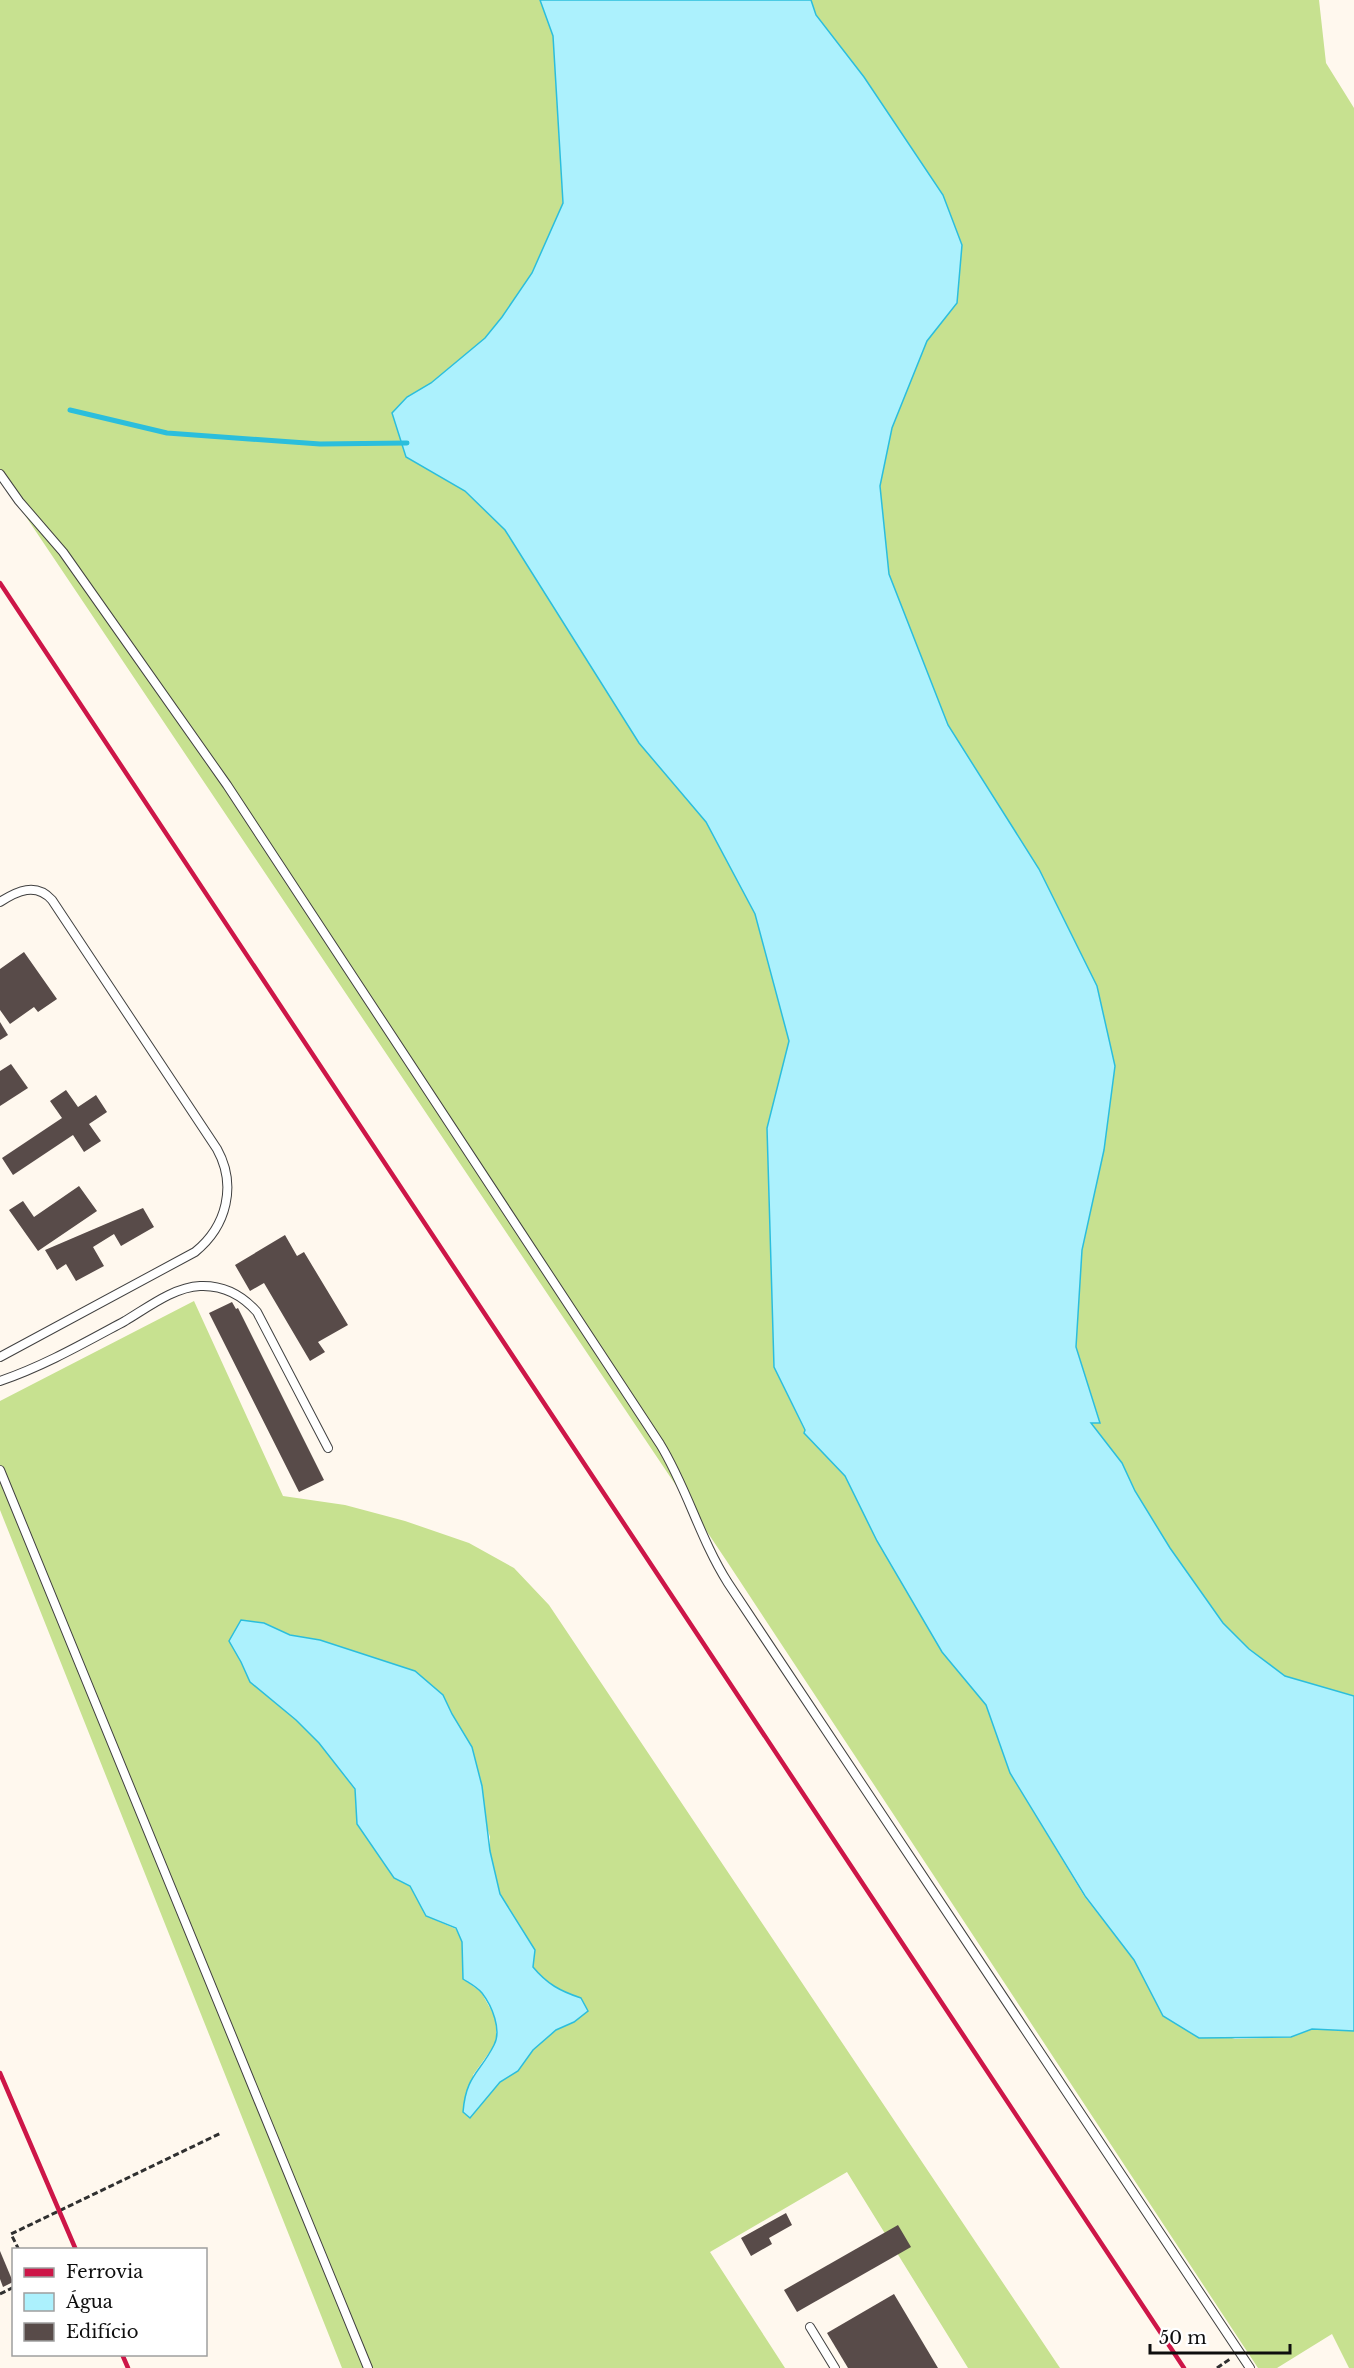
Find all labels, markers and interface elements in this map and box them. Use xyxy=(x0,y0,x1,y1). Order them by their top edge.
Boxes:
legend xyxy=(12,2248,207,2356)
text: Ferrovia xyxy=(66,2261,143,2283)
text: Água xyxy=(65,2290,113,2313)
scale bar xyxy=(1150,2317,1290,2355)
text: Edifício xyxy=(66,2321,139,2343)
text: 50 m xyxy=(1159,2327,1207,2349)

